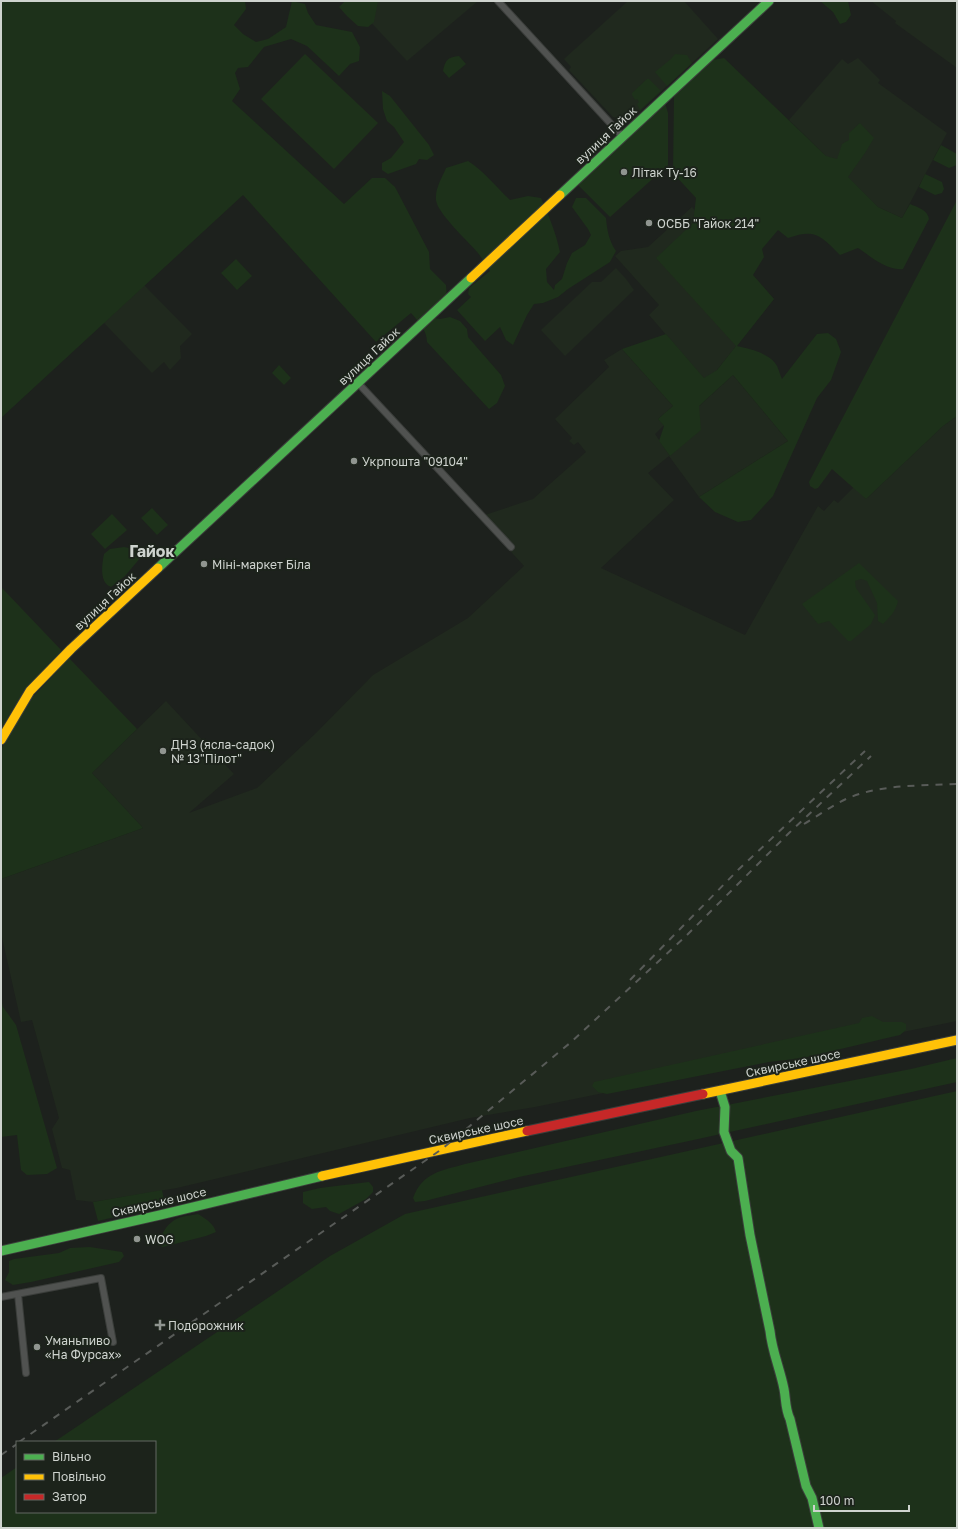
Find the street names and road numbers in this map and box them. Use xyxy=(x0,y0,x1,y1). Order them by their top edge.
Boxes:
street label: вулиця Гайок xyxy=(572,103,640,167)
street label: вулиця Гайок xyxy=(335,324,403,388)
street label: вулиця Гайок xyxy=(71,569,139,633)
street label: Сквирське шосе xyxy=(744,1046,842,1080)
street label: Сквирське шосе xyxy=(427,1113,525,1147)
street label: Сквирське шосе xyxy=(110,1184,208,1220)

